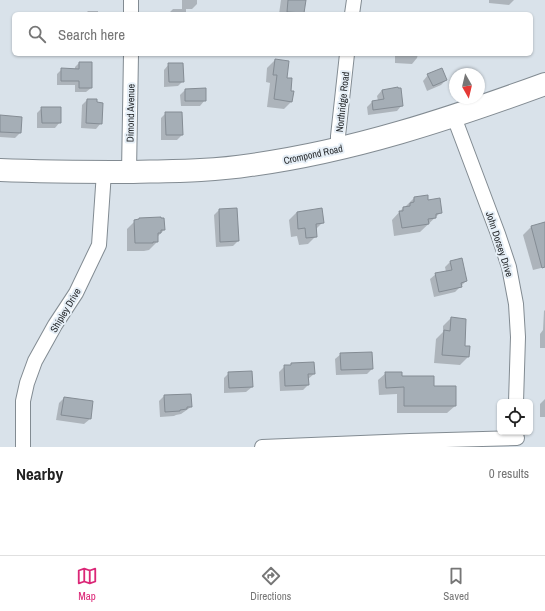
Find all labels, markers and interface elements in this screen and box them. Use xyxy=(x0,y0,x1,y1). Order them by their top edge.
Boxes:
search box xyxy=(12,12,533,56)
icon: search xyxy=(26,23,48,45)
text: Search here xyxy=(58,24,125,45)
north arrow xyxy=(449,68,485,104)
street label: Northridge Road xyxy=(333,71,352,133)
street label: Dimond Avenue xyxy=(123,83,138,142)
street label: Crompond Road xyxy=(282,142,344,167)
street label: John Dorsey Drive xyxy=(483,210,516,279)
street label: Shipley Drive xyxy=(47,285,84,335)
map controls xyxy=(497,399,533,435)
button: locate xyxy=(497,399,533,435)
text: Nearby xyxy=(16,462,63,485)
text: 0 results xyxy=(489,465,529,482)
tab: Map xyxy=(76,565,98,603)
tab: Directions xyxy=(250,565,291,603)
tab: Saved xyxy=(443,565,469,603)

